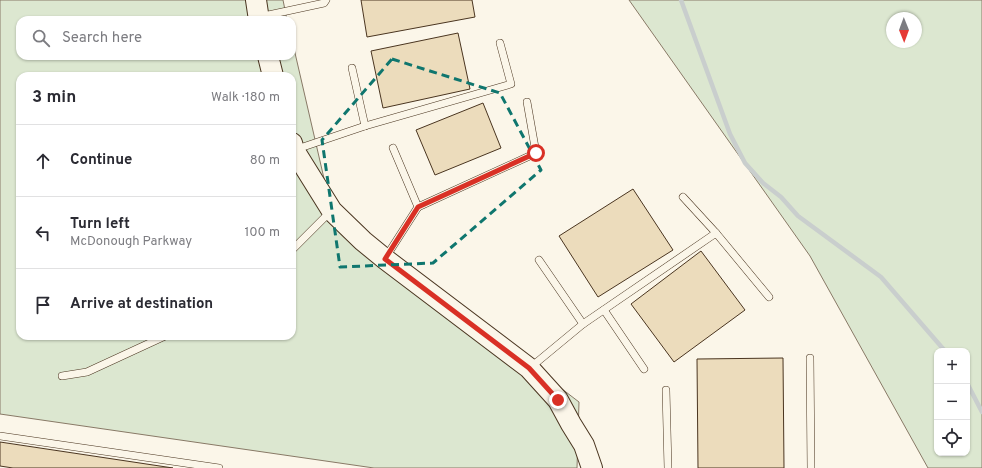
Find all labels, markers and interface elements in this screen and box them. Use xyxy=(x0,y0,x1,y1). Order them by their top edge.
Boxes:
north arrow xyxy=(886,12,922,48)
search box xyxy=(16,16,296,60)
icon: search xyxy=(30,27,52,49)
text: Search here xyxy=(62,29,142,48)
text: 3 min xyxy=(32,87,76,109)
text: Walk · 180 m xyxy=(211,90,280,106)
route start xyxy=(527,144,545,162)
icon: ahead xyxy=(32,150,54,172)
text: Continue xyxy=(70,151,132,170)
text: 80 m xyxy=(250,153,280,169)
text: Turn left xyxy=(70,215,130,234)
icon: left xyxy=(32,222,54,244)
text: 100 m xyxy=(244,225,280,241)
text: McDonough Parkway xyxy=(70,234,192,250)
icon: arrive xyxy=(32,294,54,316)
text: Arrive at destination xyxy=(70,295,213,314)
map controls xyxy=(934,348,970,456)
button: + xyxy=(934,348,970,384)
button: − xyxy=(934,384,970,420)
route end xyxy=(549,391,567,409)
button: locate xyxy=(934,420,970,456)

